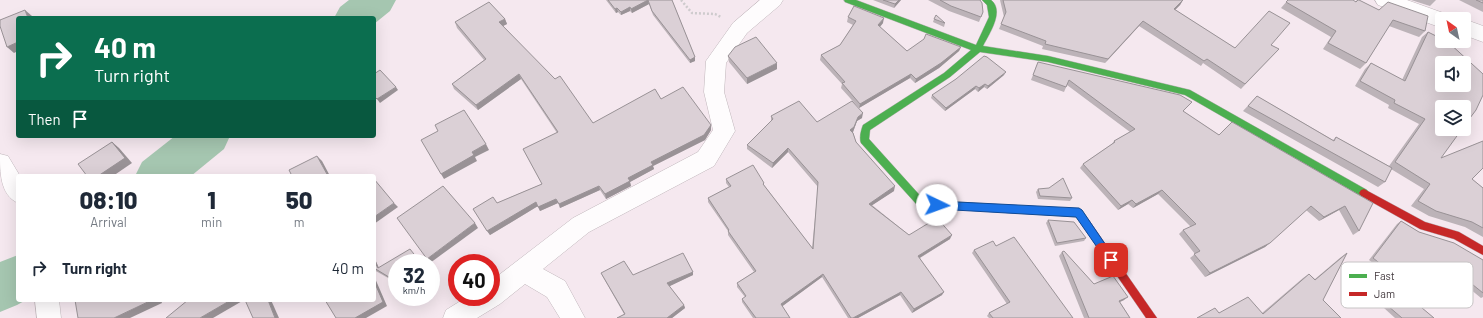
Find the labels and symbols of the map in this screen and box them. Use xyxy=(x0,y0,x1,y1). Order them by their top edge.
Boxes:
north arrow xyxy=(1435,12,1471,48)
position arrow xyxy=(916,184,958,226)
pin xyxy=(1094,243,1128,277)
speed limit sign: 40 xyxy=(448,254,500,306)
legend xyxy=(1341,262,1473,308)
text: Fast xyxy=(1374,269,1395,282)
text: Jam xyxy=(1374,287,1395,300)

